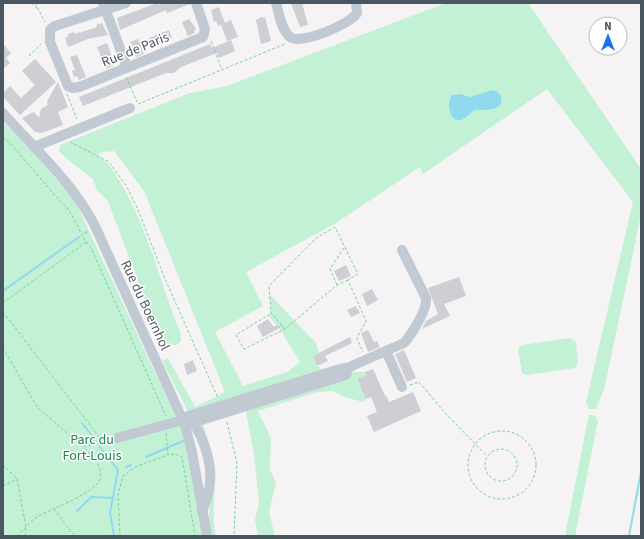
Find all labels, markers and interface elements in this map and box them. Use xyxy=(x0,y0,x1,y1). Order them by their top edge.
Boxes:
north arrow xyxy=(588,16,628,56)
text: N xyxy=(604,19,612,34)
street label: Rue de Paris xyxy=(99,27,172,73)
street label: Rue du Boernhol xyxy=(115,257,175,354)
park label: Parc du Fort-Louis xyxy=(62,430,122,466)

